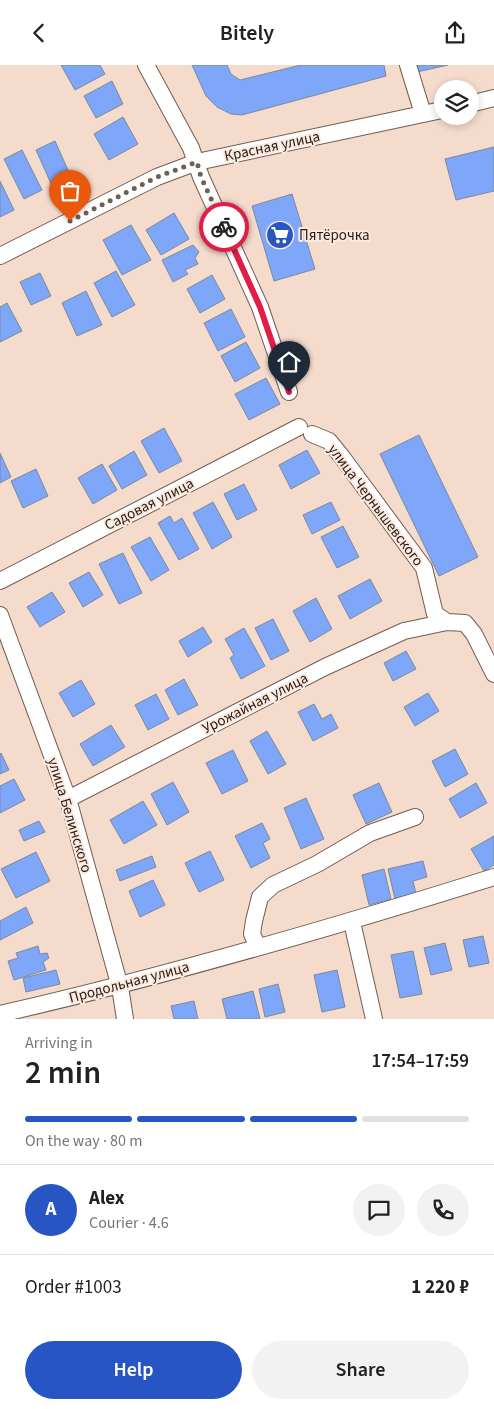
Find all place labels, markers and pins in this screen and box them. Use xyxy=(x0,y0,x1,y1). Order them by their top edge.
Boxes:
pin xyxy=(49,170,91,221)
supermarket icon: Пятёрочка xyxy=(265,220,295,250)
place label: Пятёрочка xyxy=(299,225,370,246)
pin xyxy=(268,341,310,392)

